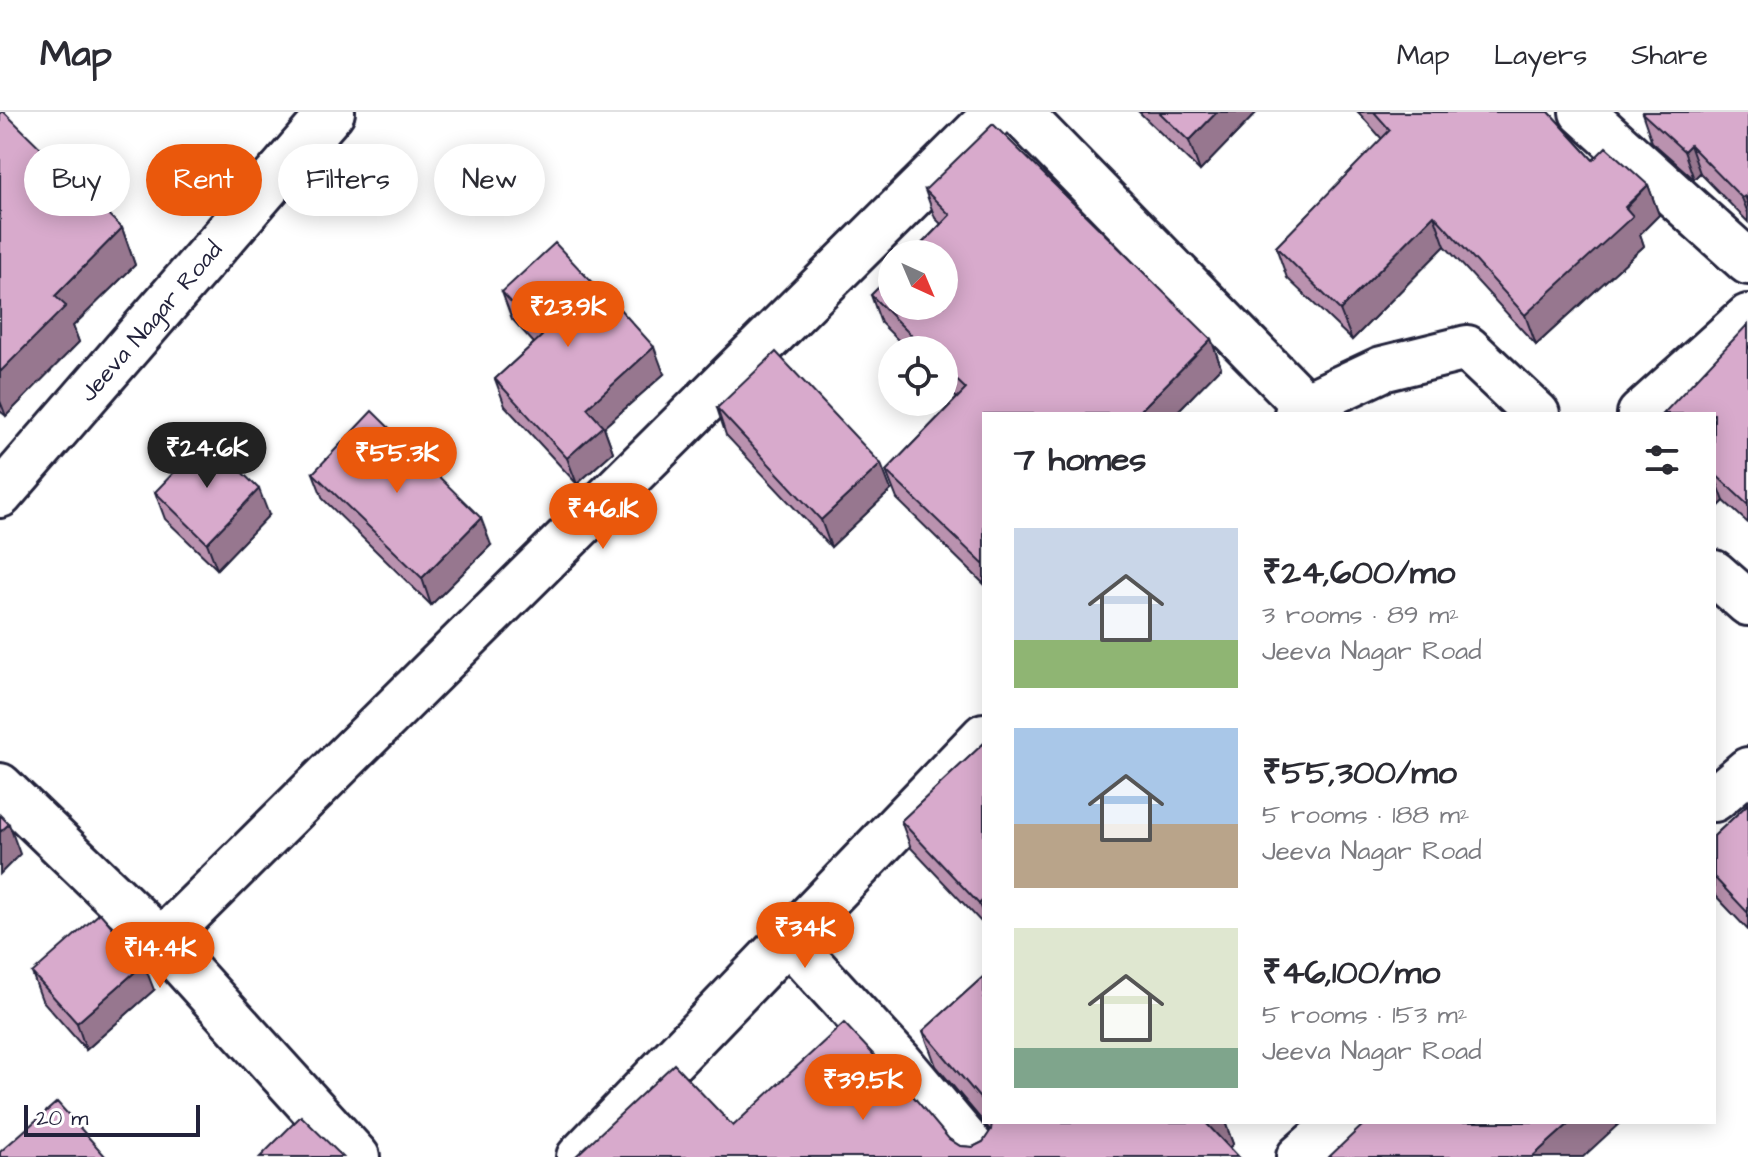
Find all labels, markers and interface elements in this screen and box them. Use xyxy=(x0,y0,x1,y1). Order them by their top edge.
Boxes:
text: Map xyxy=(40,29,112,81)
text: Map xyxy=(1397,36,1450,75)
text: Layers xyxy=(1494,36,1587,75)
text: Share xyxy=(1631,36,1708,75)
chip: Buy xyxy=(24,144,130,216)
chip: Rent xyxy=(146,144,262,216)
chip: Filters xyxy=(278,144,418,216)
chip: New xyxy=(434,144,545,216)
street label: Jeeva Nagar Road xyxy=(72,234,231,410)
north arrow xyxy=(878,240,958,320)
map controls xyxy=(878,240,958,416)
pin: ₹23.9K xyxy=(503,281,633,349)
text: ₹23.9K xyxy=(529,289,607,325)
button: locate xyxy=(878,336,958,416)
pin: ₹24.6K xyxy=(142,422,272,490)
pin: ₹55.3K xyxy=(332,427,462,495)
text: ₹24.6K xyxy=(165,430,249,466)
text: ₹55.3K xyxy=(355,435,439,471)
text: 7 homes xyxy=(1014,436,1146,484)
icon: filters xyxy=(1640,438,1684,482)
pin: ₹46.1K xyxy=(538,483,668,551)
text: ₹46.1K xyxy=(567,491,639,527)
text: ₹24,600/mo xyxy=(1262,549,1455,597)
icon: home xyxy=(1078,560,1174,656)
text: 3 rooms · 89 m² xyxy=(1262,597,1459,633)
text: Jeeva Nagar Road xyxy=(1262,633,1482,669)
text: ₹55,300/mo xyxy=(1262,749,1457,797)
icon: home xyxy=(1078,760,1174,856)
text: 5 rooms · 188 m² xyxy=(1262,797,1470,833)
text: Jeeva Nagar Road xyxy=(1262,833,1482,869)
pin: ₹34K xyxy=(758,902,852,970)
text: ₹34K xyxy=(774,910,836,946)
pin: ₹14.4K xyxy=(95,922,225,990)
text: ₹14.4K xyxy=(124,930,197,966)
text: ₹46,100/mo xyxy=(1262,949,1440,997)
icon: home xyxy=(1078,960,1174,1056)
text: 5 rooms · 153 m² xyxy=(1262,997,1468,1033)
text: Jeeva Nagar Road xyxy=(1262,1033,1482,1069)
pin: ₹39.5K xyxy=(798,1054,928,1122)
text: ₹39.5K xyxy=(823,1062,903,1098)
scale bar xyxy=(24,1101,200,1137)
text: 20 m xyxy=(36,1103,88,1134)

